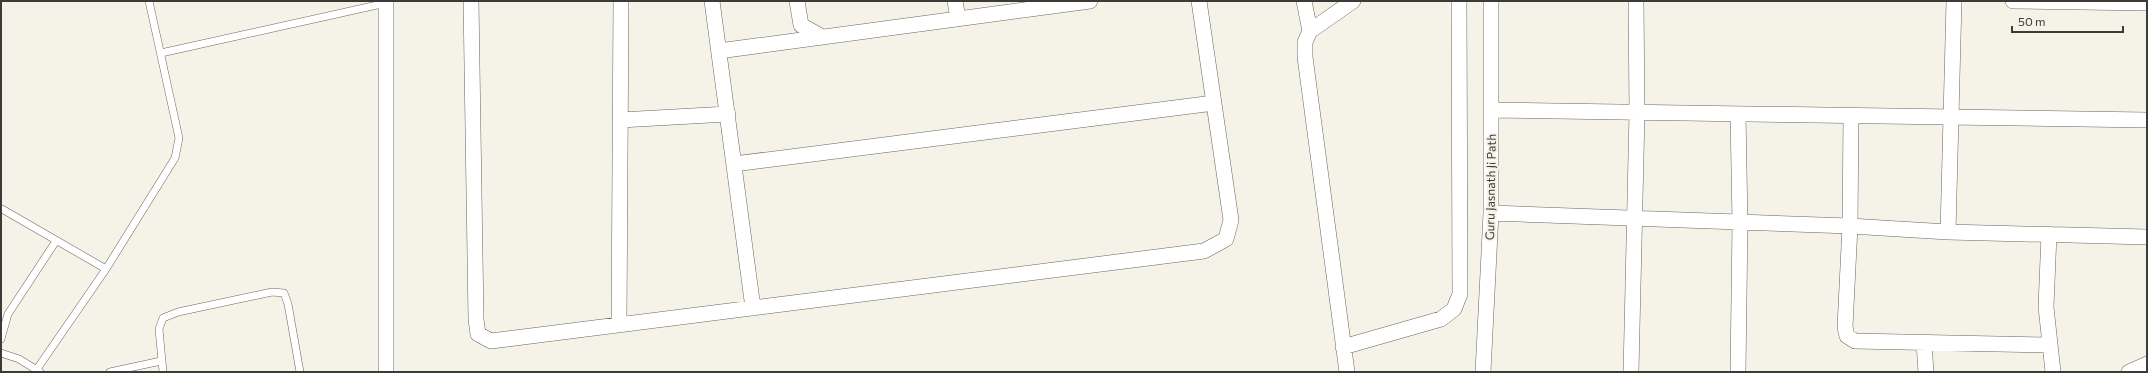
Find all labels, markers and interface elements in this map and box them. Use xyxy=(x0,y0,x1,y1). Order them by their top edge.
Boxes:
scale bar xyxy=(2012,8,2123,34)
text: 50 m xyxy=(2018,14,2046,28)
street label: Guru Jasnath Ji Path xyxy=(1482,134,1499,240)

